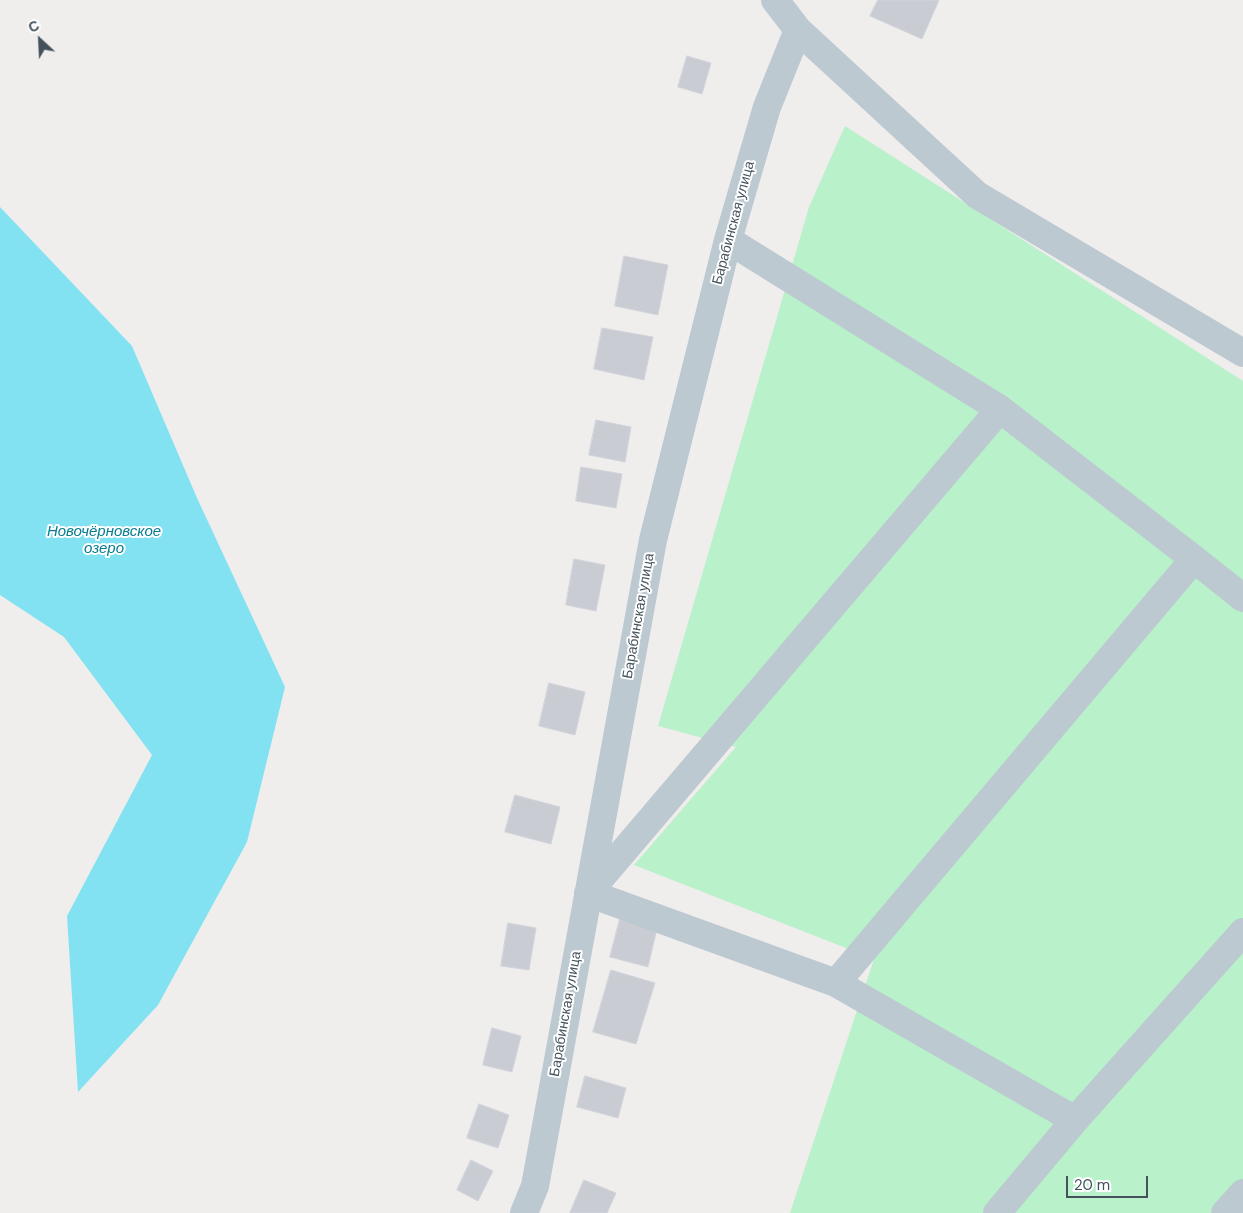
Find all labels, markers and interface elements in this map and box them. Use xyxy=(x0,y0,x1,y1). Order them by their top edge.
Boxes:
north arrow xyxy=(15,15,65,65)
text: С xyxy=(25,16,42,37)
street label: Барабинская улица xyxy=(709,159,759,287)
water label: Новочёрновское озеро xyxy=(47,523,161,558)
street label: Барабинская улица xyxy=(620,552,658,680)
street label: Барабинская улица xyxy=(547,950,585,1078)
scale bar xyxy=(1068,1166,1150,1198)
text: 20 m xyxy=(1074,1175,1110,1195)

